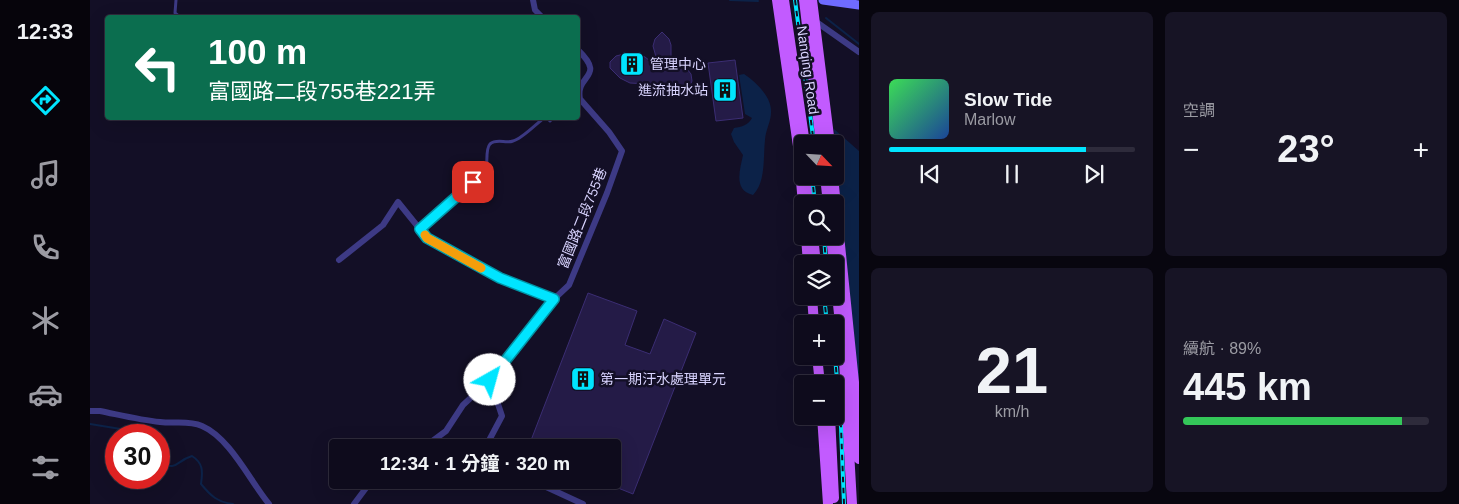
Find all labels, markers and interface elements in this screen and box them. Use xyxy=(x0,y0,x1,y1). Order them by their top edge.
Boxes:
text: 12:33 xyxy=(17,19,73,44)
street label: Nanqing Road xyxy=(794,25,822,115)
text: 100 m xyxy=(208,32,307,71)
icon: left xyxy=(125,35,190,100)
building icon: 管理中心 xyxy=(619,51,645,77)
place label: 管理中心 xyxy=(650,56,706,72)
building icon: 進流抽水站 xyxy=(712,77,738,103)
text: 富國路二段755巷221弄 xyxy=(208,79,435,104)
place label: 進流抽水站 xyxy=(638,82,708,98)
icon: directions xyxy=(28,83,63,118)
text: Slow Tide xyxy=(964,89,1052,110)
text: 空調 xyxy=(1183,102,1215,119)
text: Marlow xyxy=(964,111,1016,128)
text: 23° xyxy=(1277,128,1335,170)
text: − xyxy=(1183,134,1199,165)
text: + xyxy=(1413,134,1429,165)
north arrow xyxy=(794,135,844,185)
map controls xyxy=(794,135,844,425)
icon: music xyxy=(28,157,63,192)
icon: previous xyxy=(916,160,944,188)
icon: pause xyxy=(998,160,1026,188)
icon: next xyxy=(1080,160,1108,188)
pin xyxy=(452,161,494,203)
street label: 富國路二段755巷 xyxy=(554,165,610,271)
icon: arrive xyxy=(459,168,487,196)
button: search xyxy=(794,195,844,245)
icon: phone xyxy=(28,230,63,265)
button: layers xyxy=(794,255,844,305)
icon: climate xyxy=(28,303,63,338)
button: + xyxy=(794,315,844,365)
text: 21 xyxy=(976,334,1048,407)
text: 續航 · 89% xyxy=(1183,340,1261,357)
position arrow xyxy=(463,353,515,405)
building icon: 第一期汙水處理單元 xyxy=(570,366,596,392)
text: 445 km xyxy=(1183,366,1312,408)
place label: 第一期汙水處理單元 xyxy=(600,371,726,387)
button: − xyxy=(794,375,844,425)
icon: car xyxy=(28,377,63,412)
text: km/h xyxy=(995,403,1029,420)
speed limit sign: 30 xyxy=(105,424,170,489)
icon: filters xyxy=(28,450,63,485)
text: 12:34 · 1 分鐘 · 320 m xyxy=(380,453,570,474)

